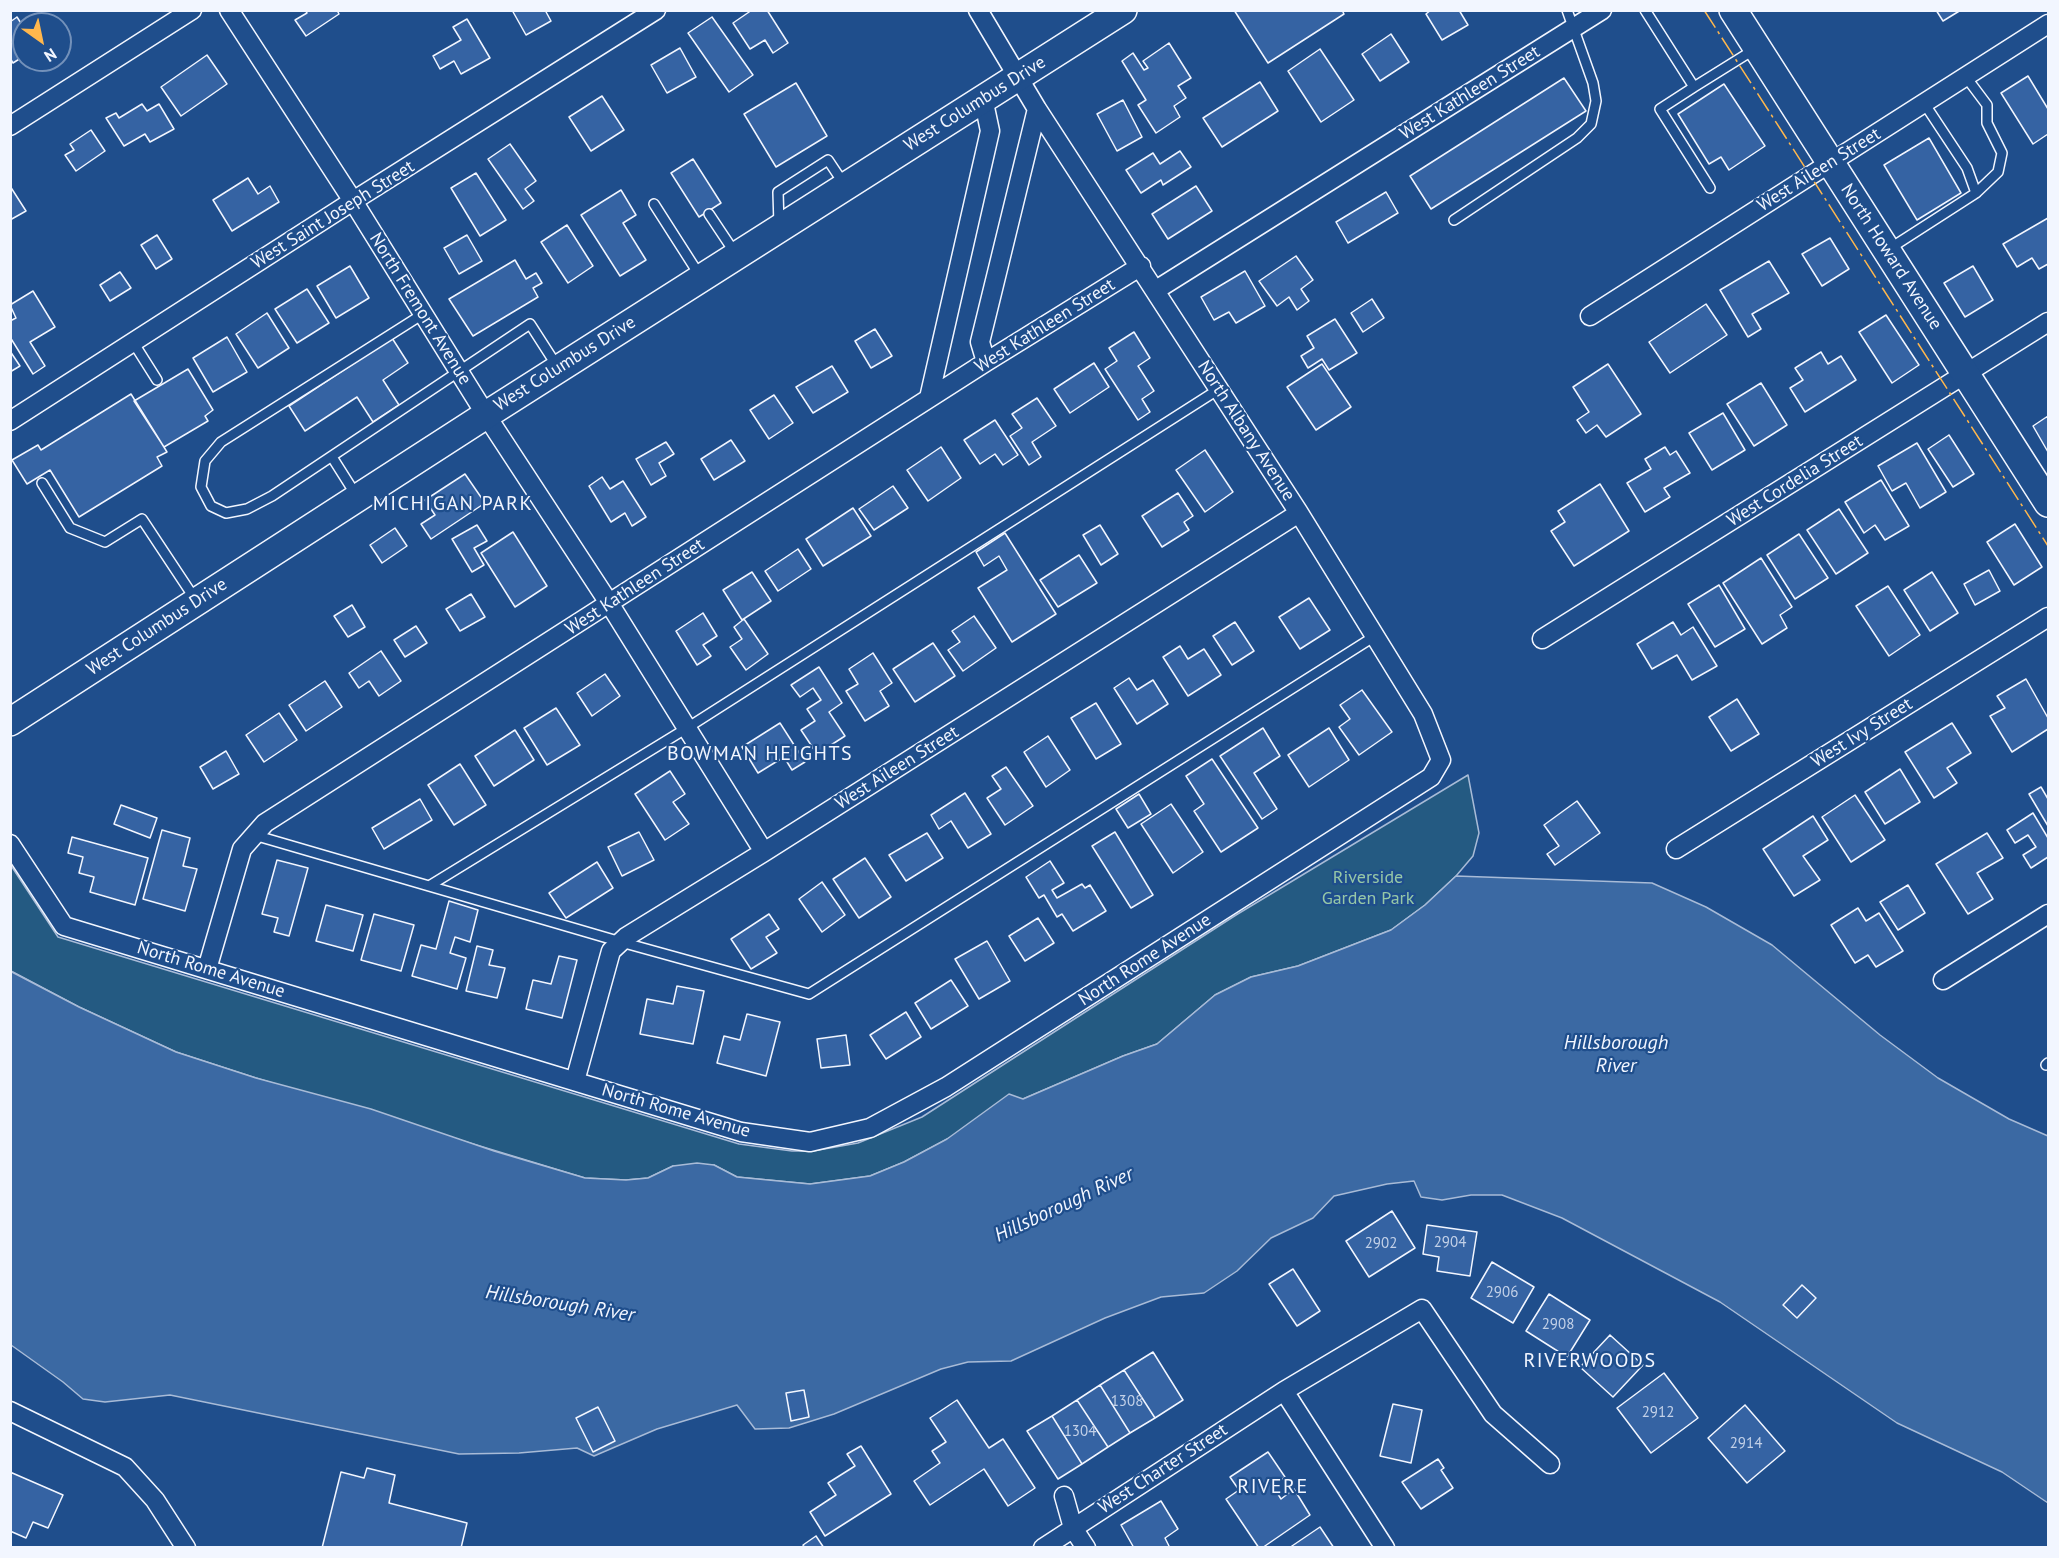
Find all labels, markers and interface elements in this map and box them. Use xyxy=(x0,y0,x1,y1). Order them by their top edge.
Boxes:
north arrow xyxy=(12,12,72,72)
street label: West Kathleen Street xyxy=(1396,41,1544,145)
text: N xyxy=(41,44,61,67)
street label: West Columbus Drive xyxy=(900,52,1050,156)
street label: West Aileen Street xyxy=(1753,123,1885,217)
street label: West Saint Joseph Street xyxy=(248,156,418,274)
street label: North Howard Avenue xyxy=(1836,180,1946,334)
street label: North Fremont Avenue xyxy=(364,229,476,389)
street label: West Kathleen Street xyxy=(971,274,1119,378)
street label: West Columbus Drive xyxy=(490,312,640,416)
street label: North Albany Avenue xyxy=(1193,357,1299,505)
street label: West Cordelia Street xyxy=(1723,431,1867,531)
district label: MICHIGAN PARK xyxy=(373,492,533,516)
street label: West Kathleen Street xyxy=(562,534,708,640)
street label: West Columbus Drive xyxy=(83,574,231,680)
street label: West Ivy Street xyxy=(1808,693,1916,773)
street label: West Aileen Street xyxy=(831,721,963,815)
district label: BOWMAN HEIGHTS xyxy=(667,742,853,766)
park label: Riverside Garden Park xyxy=(1322,867,1414,910)
street label: North Rome Avenue xyxy=(1075,909,1215,1011)
street label: North Rome Avenue xyxy=(134,937,288,1003)
water label: Hillsborough River xyxy=(1564,1031,1668,1078)
street label: North Rome Avenue xyxy=(599,1079,753,1143)
water label: Hillsborough River xyxy=(991,1162,1137,1248)
house number: 2904 xyxy=(1434,1234,1466,1252)
house number: 2902 xyxy=(1365,1235,1397,1253)
water label: Hillsborough River xyxy=(484,1280,636,1328)
house number: 2906 xyxy=(1486,1284,1518,1302)
house number: 2908 xyxy=(1542,1316,1574,1334)
district label: RIVERWOODS xyxy=(1523,1349,1657,1373)
house number: 1308 xyxy=(1111,1393,1143,1411)
house number: 2912 xyxy=(1642,1404,1674,1422)
street label: West Charter Street xyxy=(1094,1419,1232,1519)
house number: 1304 xyxy=(1064,1423,1096,1441)
house number: 2914 xyxy=(1730,1435,1762,1453)
district label: RIVERE xyxy=(1237,1475,1309,1499)

